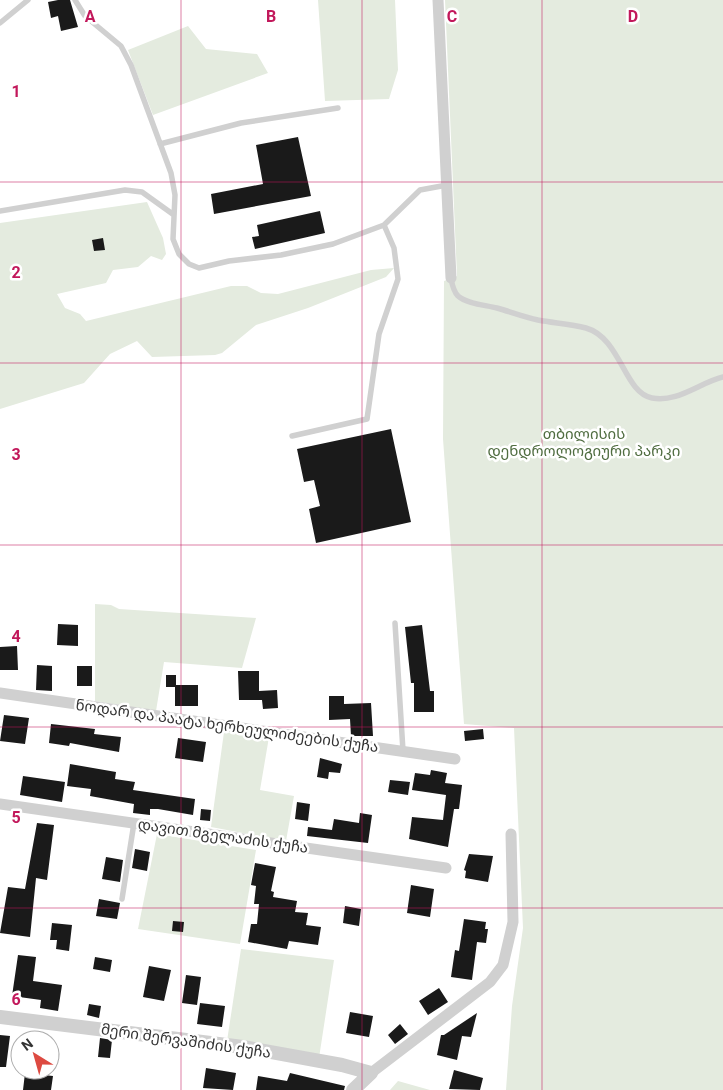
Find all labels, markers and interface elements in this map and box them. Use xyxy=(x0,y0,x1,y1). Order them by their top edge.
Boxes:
text: A xyxy=(85,7,96,26)
text: B xyxy=(266,7,276,26)
text: C xyxy=(447,7,457,26)
text: D xyxy=(628,7,638,26)
text: 1 xyxy=(11,82,21,101)
text: 2 xyxy=(11,263,21,282)
park label: თბილისის დენდროლოგიური პარკი xyxy=(488,425,680,460)
text: 3 xyxy=(11,445,21,464)
text: 4 xyxy=(11,627,21,646)
street label: ნოდარ და პაატა ხერხეულიძეების ქუჩა xyxy=(74,696,380,756)
text: 5 xyxy=(11,808,21,827)
street label: დავით მგელაძის ქუჩა xyxy=(137,815,309,857)
text: 6 xyxy=(11,990,21,1009)
street label: მერი შერვაშიძის ქუჩა xyxy=(100,1020,272,1062)
north arrow xyxy=(10,1030,60,1080)
text: N xyxy=(18,1035,36,1054)

